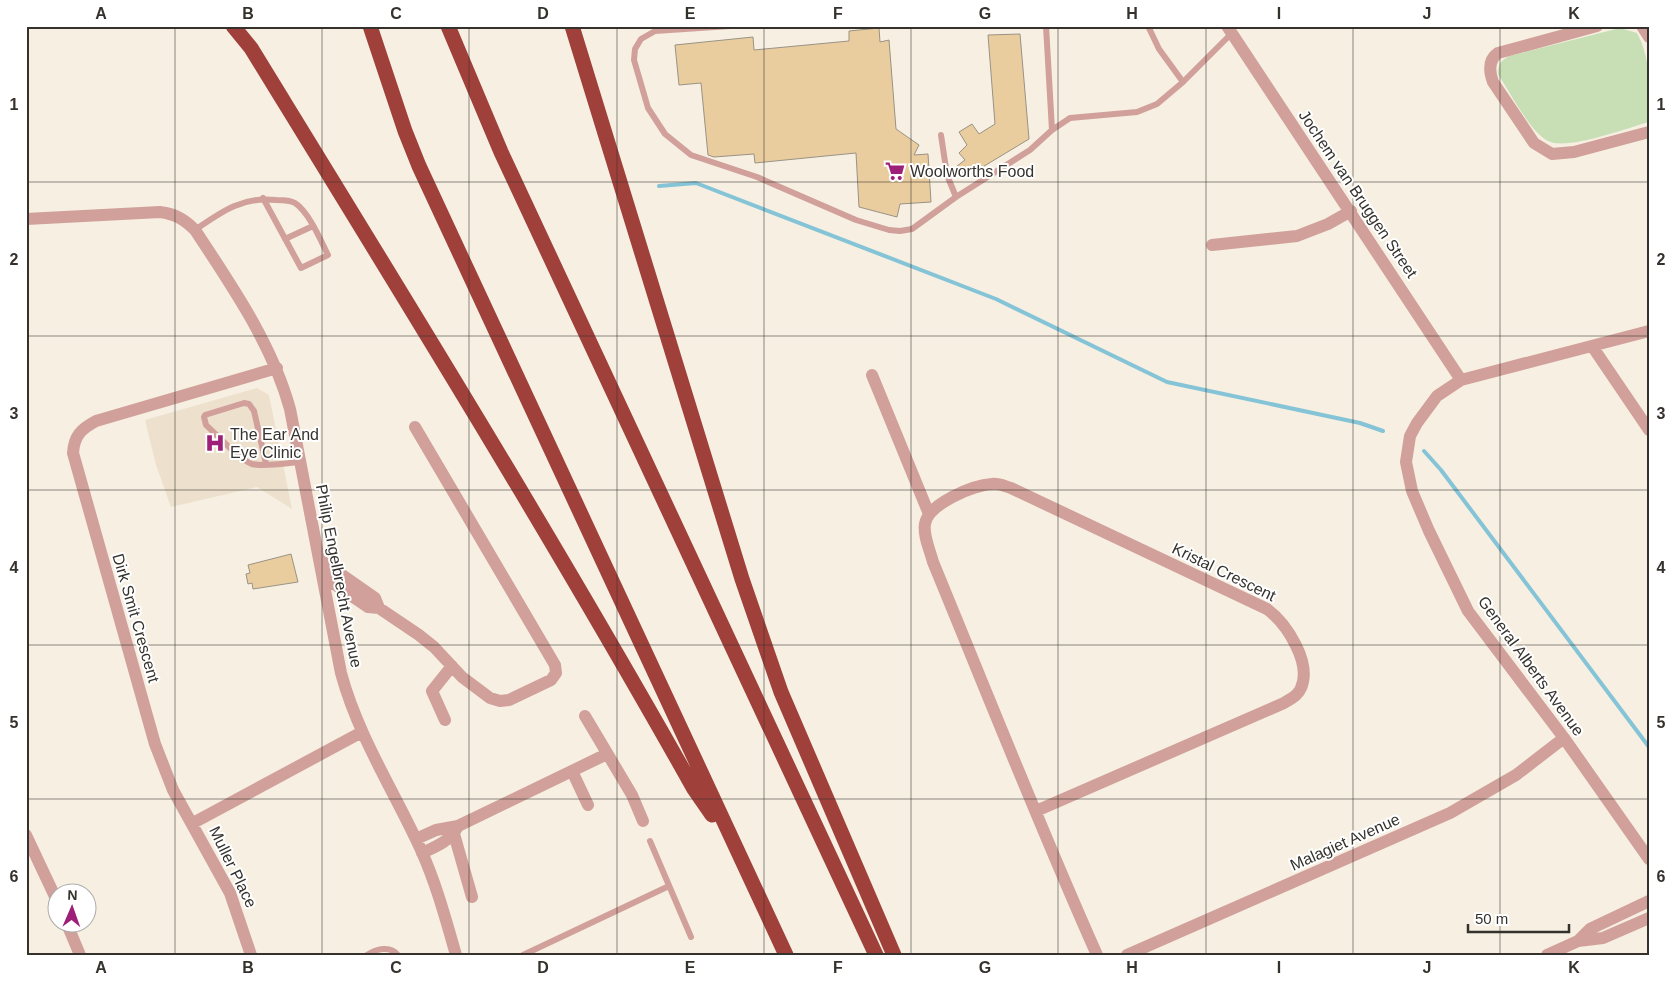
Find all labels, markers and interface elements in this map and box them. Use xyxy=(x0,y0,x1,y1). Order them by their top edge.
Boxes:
text: A xyxy=(95,5,107,22)
text: B xyxy=(242,5,254,22)
text: C xyxy=(390,5,402,22)
text: D xyxy=(537,5,549,22)
text: E xyxy=(685,5,696,22)
text: F xyxy=(833,5,843,22)
text: G xyxy=(979,5,991,22)
text: H xyxy=(1126,5,1138,22)
text: I xyxy=(1277,5,1281,22)
text: J xyxy=(1423,5,1431,22)
text: K xyxy=(1568,5,1580,22)
text: 1 xyxy=(10,96,19,113)
text: 1 xyxy=(1657,96,1666,113)
street label: Jochem van Bruggen Street xyxy=(1295,107,1421,281)
supermarket icon: Woolworths Food xyxy=(884,160,906,182)
place label: Woolworths Food xyxy=(910,163,1034,180)
text: 2 xyxy=(10,251,19,268)
text: 2 xyxy=(1657,251,1666,268)
text: 3 xyxy=(10,405,19,422)
text: 3 xyxy=(1657,405,1666,422)
place label: The Ear And Eye Clinic xyxy=(230,426,319,461)
hospital icon: The Ear And Eye Clinic xyxy=(204,432,226,454)
street label: Philip Engelbrecht Avenue xyxy=(313,483,365,669)
street label: Kristal Crescent xyxy=(1170,540,1279,605)
street label: Dirk Smit Crescent xyxy=(109,552,163,685)
text: 4 xyxy=(10,559,19,576)
text: 4 xyxy=(1657,559,1666,576)
street label: General Alberts Avenue xyxy=(1475,593,1587,739)
text: 5 xyxy=(10,714,19,731)
text: 5 xyxy=(1657,714,1666,731)
street label: Malagiet Avenue xyxy=(1288,810,1402,874)
street label: Muller Place xyxy=(206,824,260,910)
text: 6 xyxy=(10,868,19,885)
text: 6 xyxy=(1657,868,1666,885)
north arrow xyxy=(48,884,98,934)
text: N xyxy=(67,887,78,903)
scale bar xyxy=(1468,901,1569,933)
text: 50 m xyxy=(1475,910,1508,927)
text: A xyxy=(95,959,107,976)
text: B xyxy=(242,959,254,976)
text: C xyxy=(390,959,402,976)
text: D xyxy=(537,959,549,976)
text: E xyxy=(685,959,696,976)
text: F xyxy=(833,959,843,976)
text: G xyxy=(979,959,991,976)
text: H xyxy=(1126,959,1138,976)
text: I xyxy=(1277,959,1281,976)
text: J xyxy=(1423,959,1431,976)
text: K xyxy=(1568,959,1580,976)

